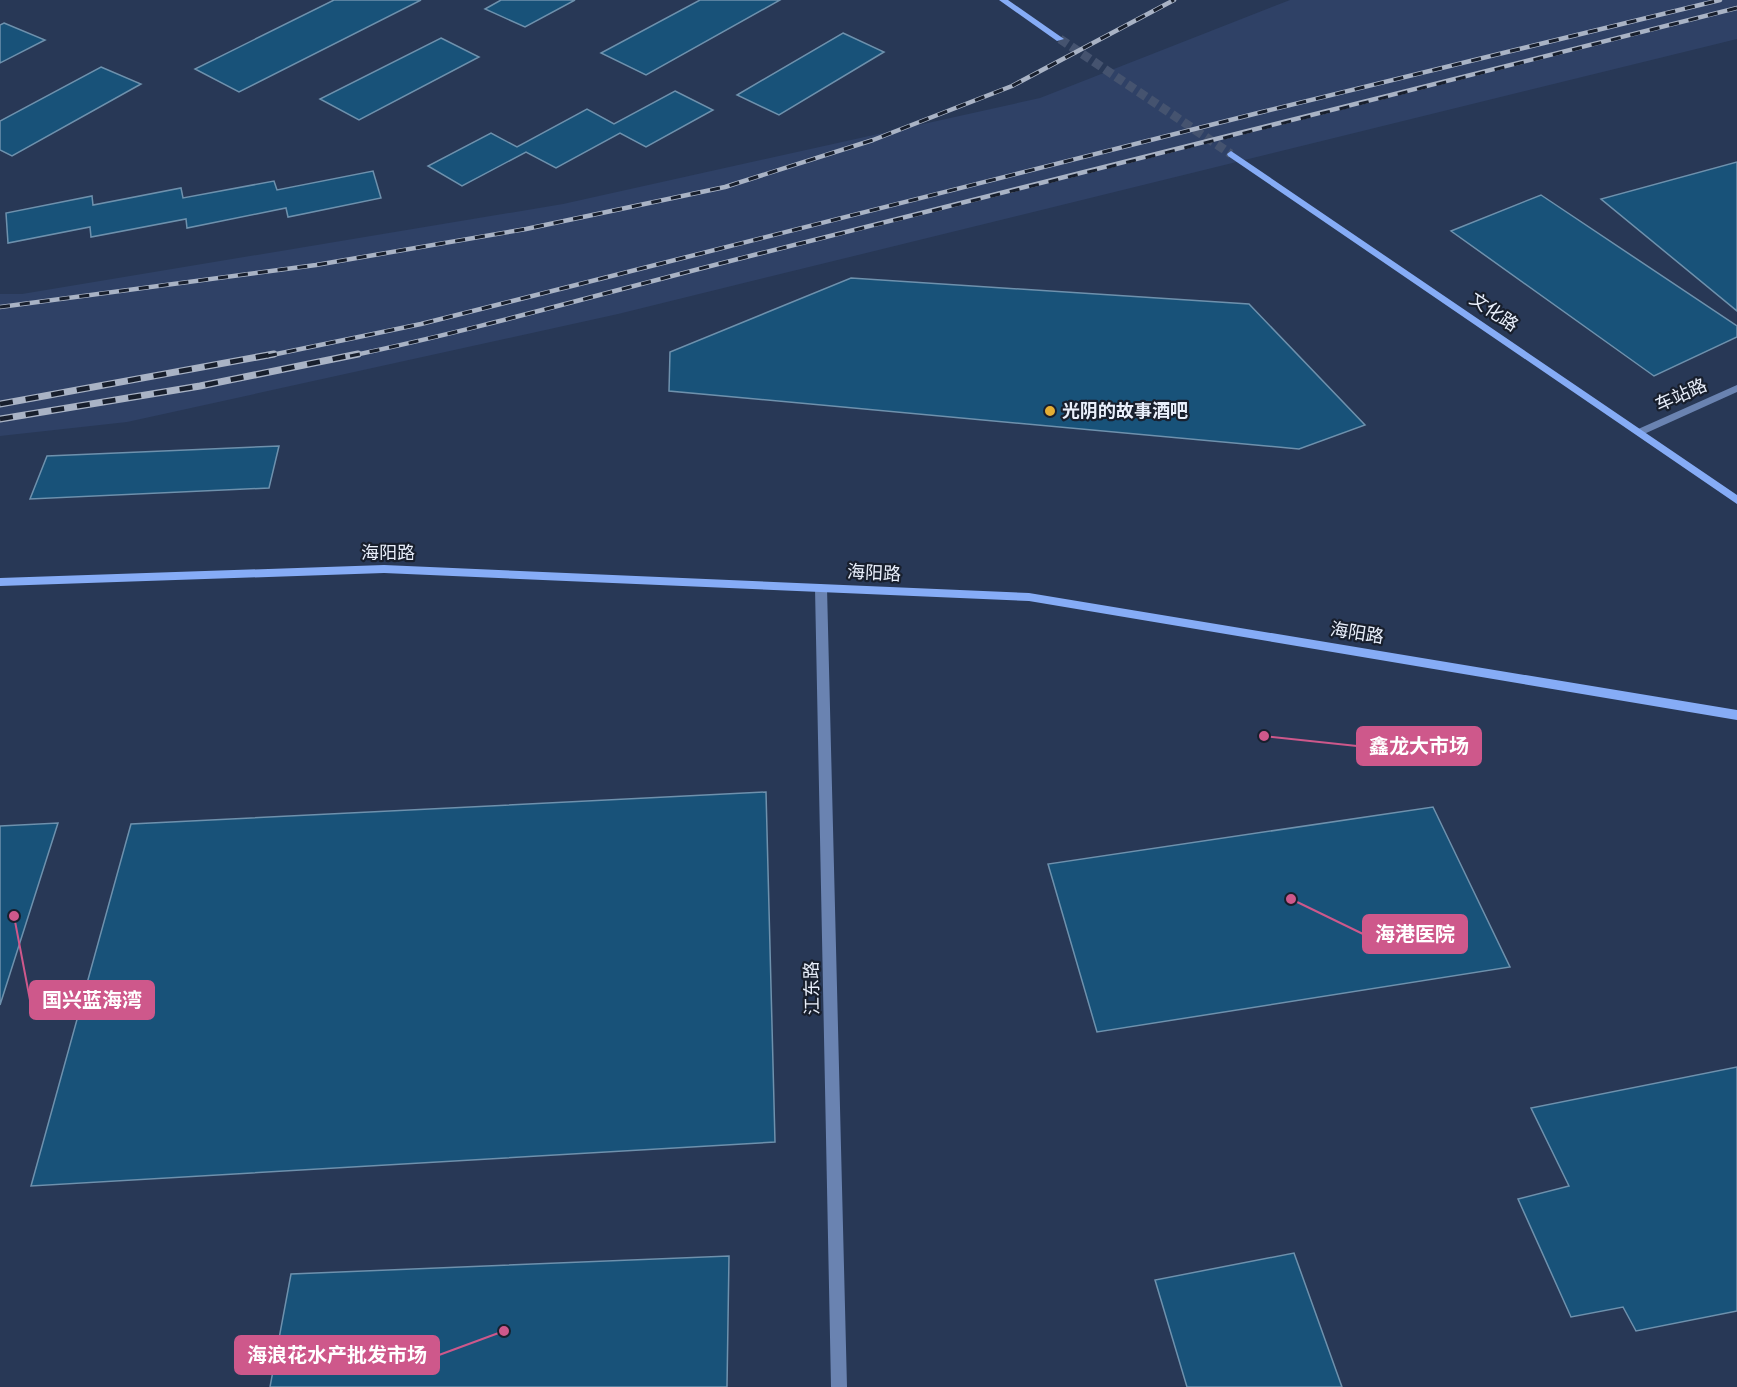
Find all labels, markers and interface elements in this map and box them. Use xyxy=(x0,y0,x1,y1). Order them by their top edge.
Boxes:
street label: 文化路 xyxy=(1465,288,1523,336)
street label: 车站路 xyxy=(1652,374,1710,416)
place label: 光阴的故事酒吧 xyxy=(1062,400,1188,422)
marker: 光阴的故事酒吧 xyxy=(1043,404,1057,418)
street label: 海阳路 xyxy=(361,542,415,564)
street label: 海阳路 xyxy=(846,561,902,585)
street label: 海阳路 xyxy=(1329,618,1385,648)
callout: 鑫龙大市场 xyxy=(1357,727,1481,765)
text: 鑫龙大市场 xyxy=(1369,734,1469,758)
callout: 海港医院 xyxy=(1363,915,1467,953)
text: 海港医院 xyxy=(1375,922,1455,946)
street label: 江东路 xyxy=(801,961,823,1015)
callout: 国兴蓝海湾 xyxy=(30,981,154,1019)
text: 国兴蓝海湾 xyxy=(42,988,142,1012)
callout: 海浪花水产批发市场 xyxy=(235,1336,439,1374)
text: 海浪花水产批发市场 xyxy=(247,1343,427,1367)

